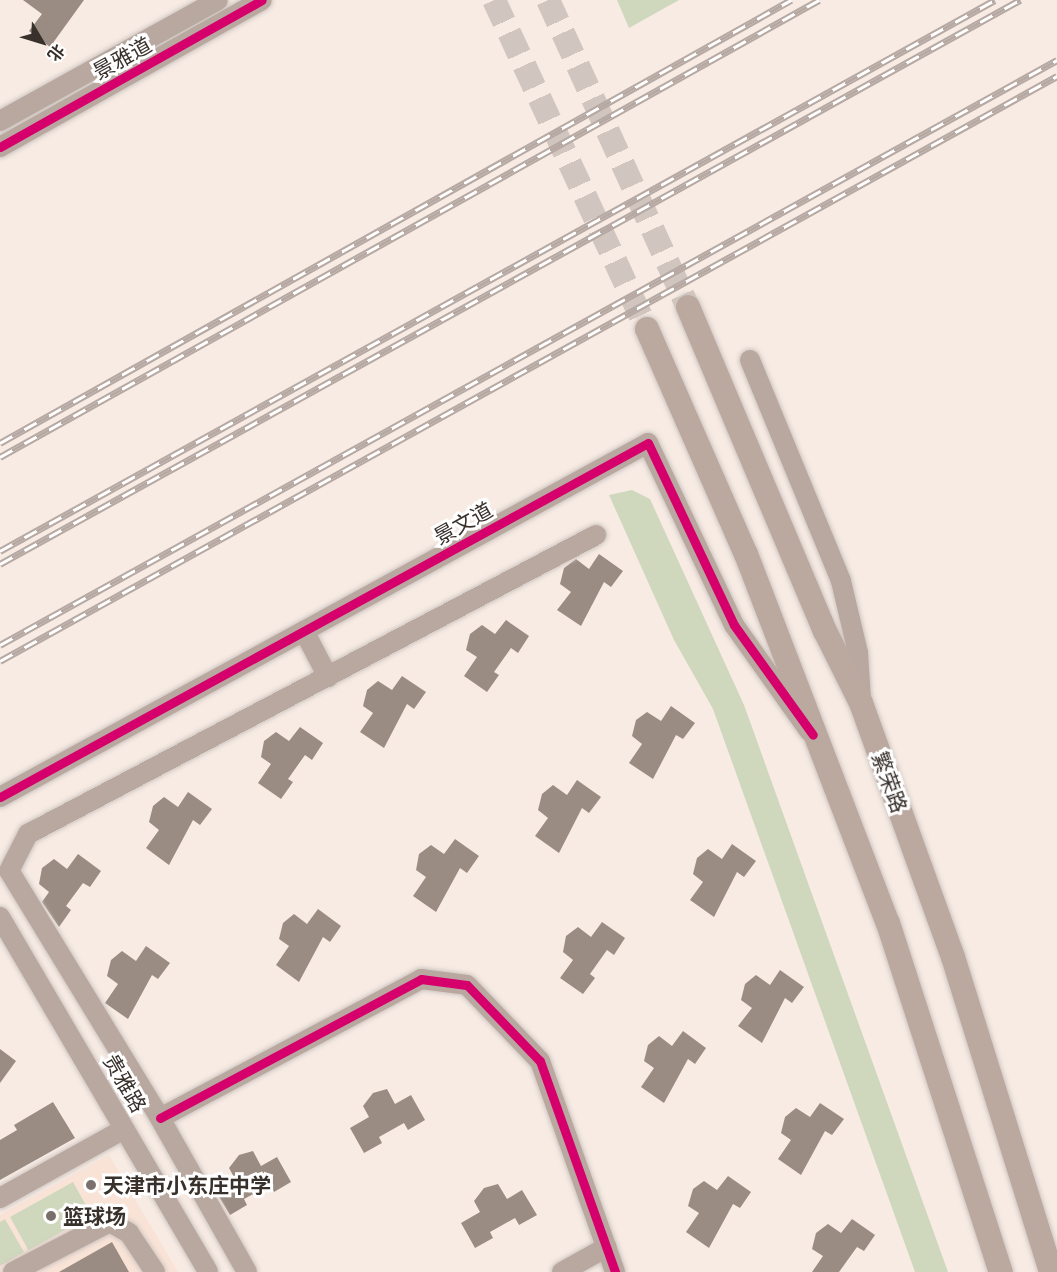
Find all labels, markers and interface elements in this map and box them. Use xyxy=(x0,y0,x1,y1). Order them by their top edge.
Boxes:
north arrow xyxy=(12,12,72,72)
street label: 景雅道 xyxy=(88,32,156,84)
text: 北 xyxy=(43,41,69,66)
street label: 景文道 xyxy=(429,497,497,549)
street label: 繁荣路 xyxy=(867,748,913,816)
street label: 贵雅路 xyxy=(98,1049,152,1117)
place label: 天津市小东庄中学 xyxy=(103,1172,271,1198)
marker: 天津市小东庄中学 xyxy=(84,1178,98,1192)
place label: 篮球场 xyxy=(63,1203,126,1229)
marker: 篮球场 xyxy=(44,1209,58,1223)

